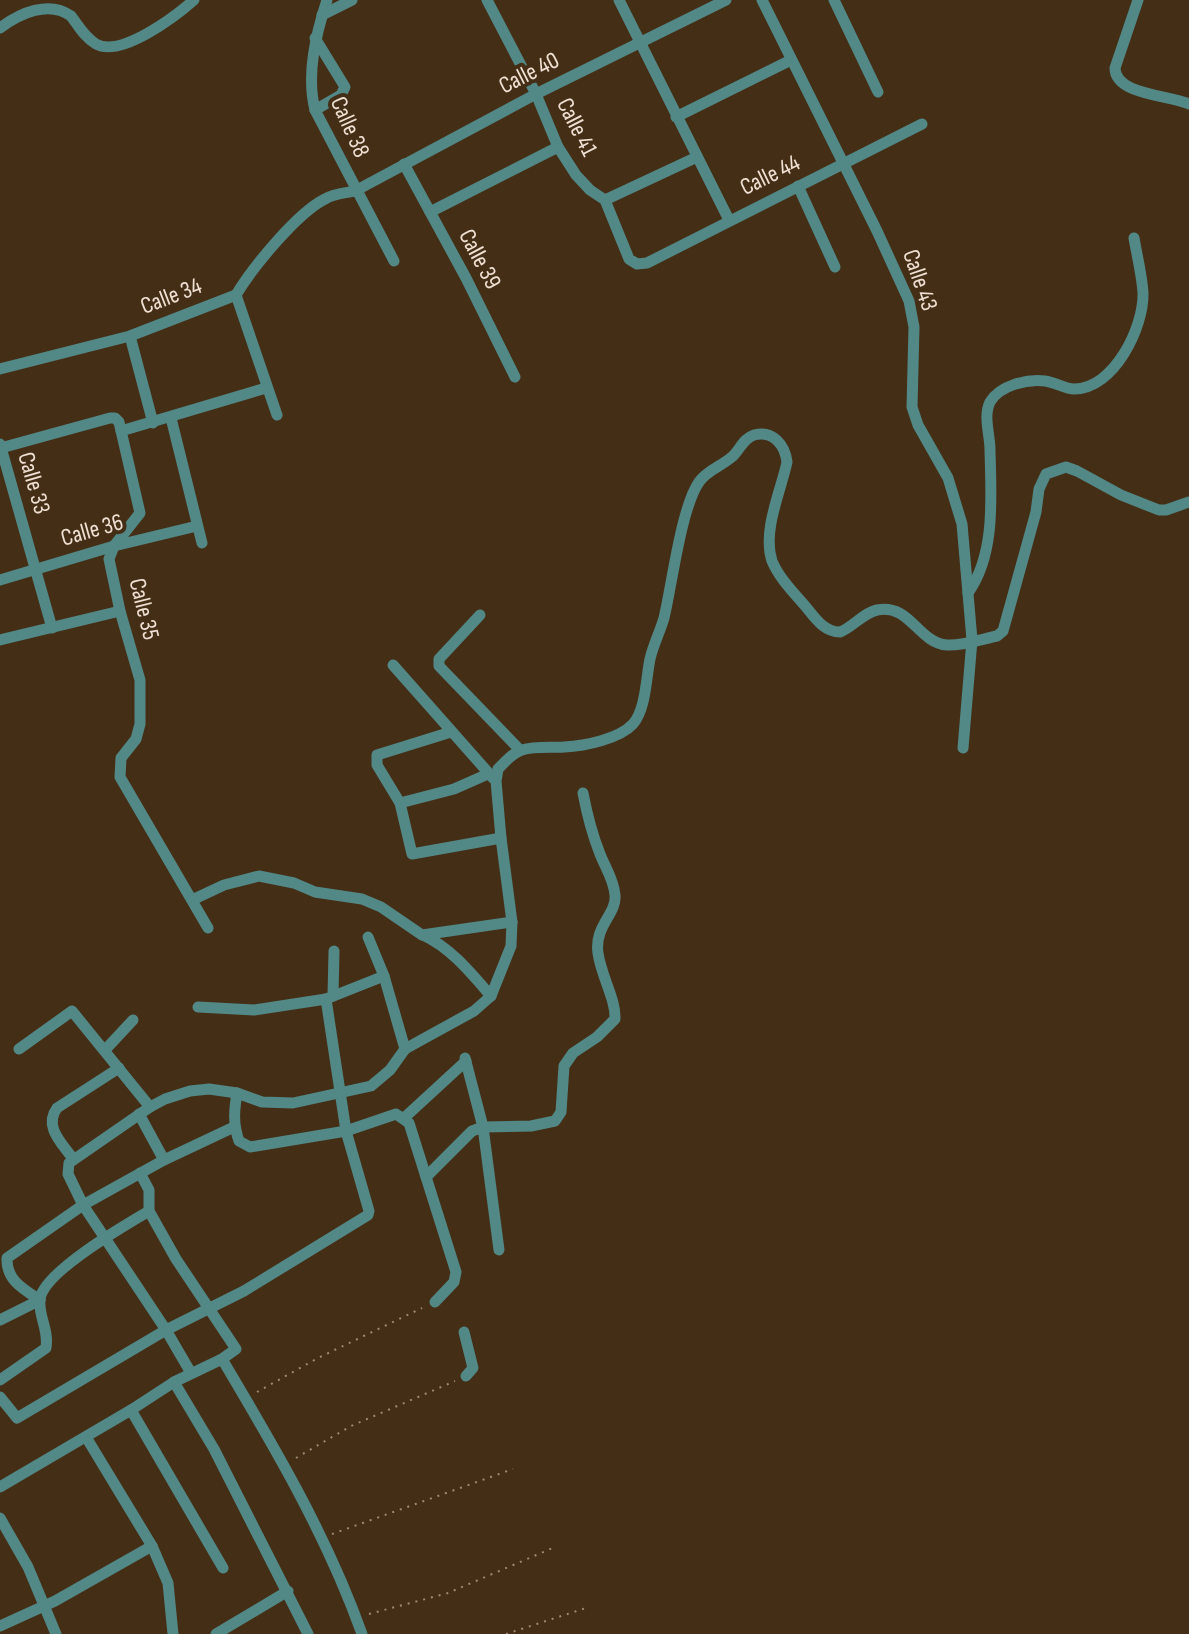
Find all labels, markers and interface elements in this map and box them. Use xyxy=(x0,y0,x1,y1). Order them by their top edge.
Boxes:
street label: Calle 40 xyxy=(494,46,564,100)
street label: Calle 38 xyxy=(324,92,376,162)
street label: Calle 41 xyxy=(550,93,604,161)
street label: Calle 44 xyxy=(735,148,805,202)
street label: Calle 39 xyxy=(452,224,508,294)
street label: Calle 43 xyxy=(896,245,944,315)
street label: Calle 34 xyxy=(136,271,206,321)
street label: Calle 33 xyxy=(11,449,57,517)
street label: Calle 36 xyxy=(58,507,126,553)
street label: Calle 35 xyxy=(122,575,166,643)

